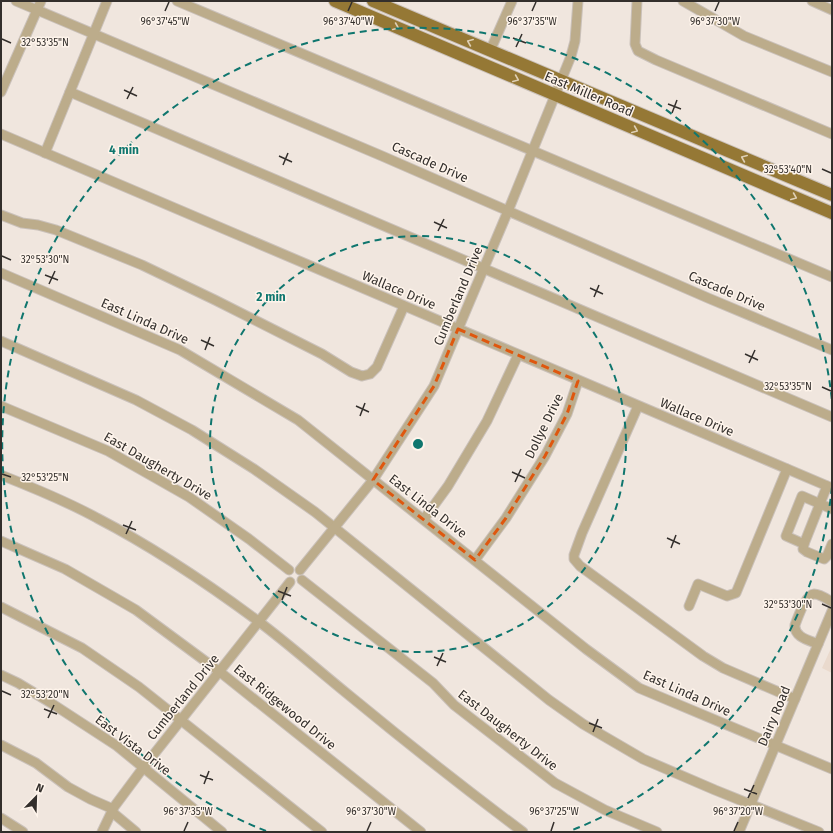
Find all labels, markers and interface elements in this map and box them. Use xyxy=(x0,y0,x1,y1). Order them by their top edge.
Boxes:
text: 96°37'45"W xyxy=(140,16,190,28)
text: 96°37'40"W xyxy=(323,16,374,28)
text: 96°37'35"W xyxy=(507,16,557,28)
text: 96°37'30"W xyxy=(690,16,741,28)
one-way arrow xyxy=(393,23,400,31)
text: 32°53'35"N xyxy=(21,37,69,49)
one-way arrow xyxy=(467,39,474,47)
street label: East Miller Road xyxy=(542,69,636,119)
one-way arrow xyxy=(512,74,519,82)
one-way arrow xyxy=(632,125,639,133)
street label: Cascade Drive xyxy=(389,138,471,186)
text: 4 min xyxy=(109,143,139,157)
one-way arrow xyxy=(741,155,748,163)
text: 32°53'40"N xyxy=(764,164,812,176)
one-way arrow xyxy=(789,192,797,200)
street label: Cumberland Drive xyxy=(430,244,486,348)
text: 32°53'30"N xyxy=(21,254,69,266)
street label: Wallace Drive xyxy=(360,268,438,312)
street label: Cascade Drive xyxy=(686,268,768,314)
text: 2 min xyxy=(256,290,286,304)
street label: East Linda Drive xyxy=(99,295,191,347)
text: 32°53'35"N xyxy=(764,381,812,393)
street label: Dollye Drive xyxy=(522,391,566,461)
street label: Wallace Drive xyxy=(658,395,736,439)
street label: East Daugherty Drive xyxy=(101,429,215,503)
centre of rings xyxy=(411,437,425,451)
street label: East Linda Drive xyxy=(386,471,470,541)
text: 32°53'25"N xyxy=(21,472,69,484)
text: 32°53'30"N xyxy=(764,599,812,611)
street label: Cumberland Drive xyxy=(144,651,222,743)
street label: East Ridgewood Drive xyxy=(231,661,339,753)
street label: East Linda Drive xyxy=(641,667,733,719)
street label: Dairy Road xyxy=(755,684,793,748)
street label: East Daugherty Drive xyxy=(455,686,561,774)
text: 32°53'20"N xyxy=(21,689,69,701)
street label: East Vista Drive xyxy=(92,712,174,778)
north arrow xyxy=(16,777,56,817)
text: N xyxy=(34,781,46,796)
text: 96°37'35"W xyxy=(163,806,213,818)
text: 96°37'30"W xyxy=(346,806,397,818)
text: 96°37'25"W xyxy=(529,806,579,818)
text: 96°37'20"W xyxy=(713,806,764,818)

